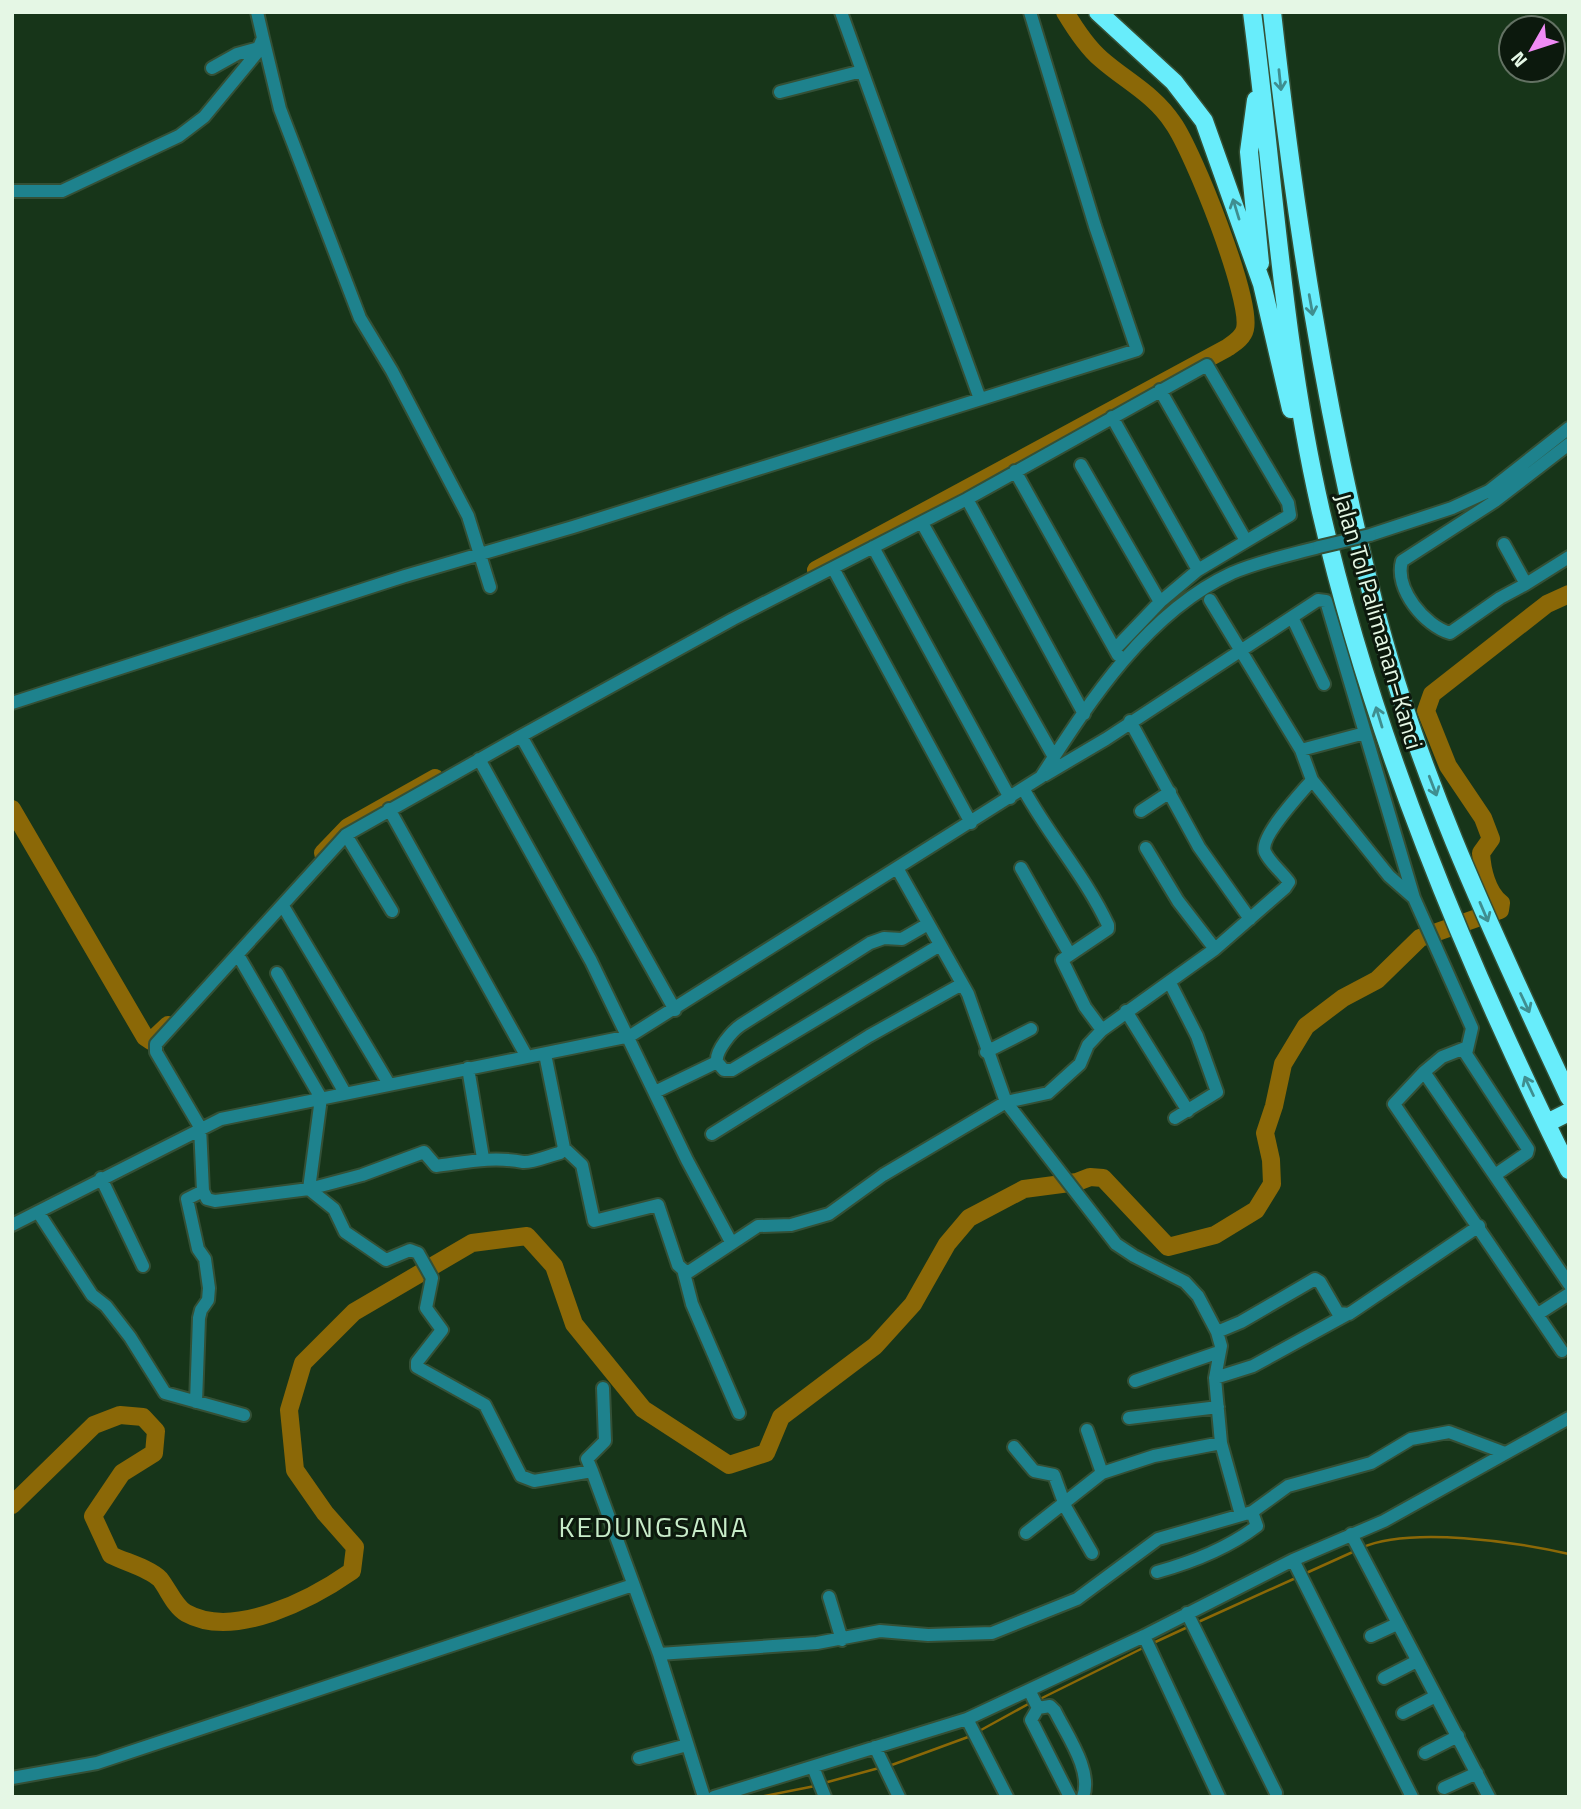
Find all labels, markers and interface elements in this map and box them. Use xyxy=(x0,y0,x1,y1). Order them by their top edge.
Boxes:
north arrow xyxy=(1497,14,1567,84)
text: N xyxy=(1503,46,1534,74)
one-way arrow xyxy=(1273,68,1286,91)
one-way arrow xyxy=(1229,198,1242,220)
one-way arrow xyxy=(1305,293,1318,316)
street label: Jalan Tol Palimanan–Kanci xyxy=(1325,489,1433,753)
one-way arrow xyxy=(1372,706,1385,728)
one-way arrow xyxy=(1428,775,1441,797)
one-way arrow xyxy=(1478,901,1491,922)
one-way arrow xyxy=(1519,992,1532,1013)
one-way arrow xyxy=(1522,1076,1535,1097)
district label: KEDUNGSANA xyxy=(559,1505,749,1548)

